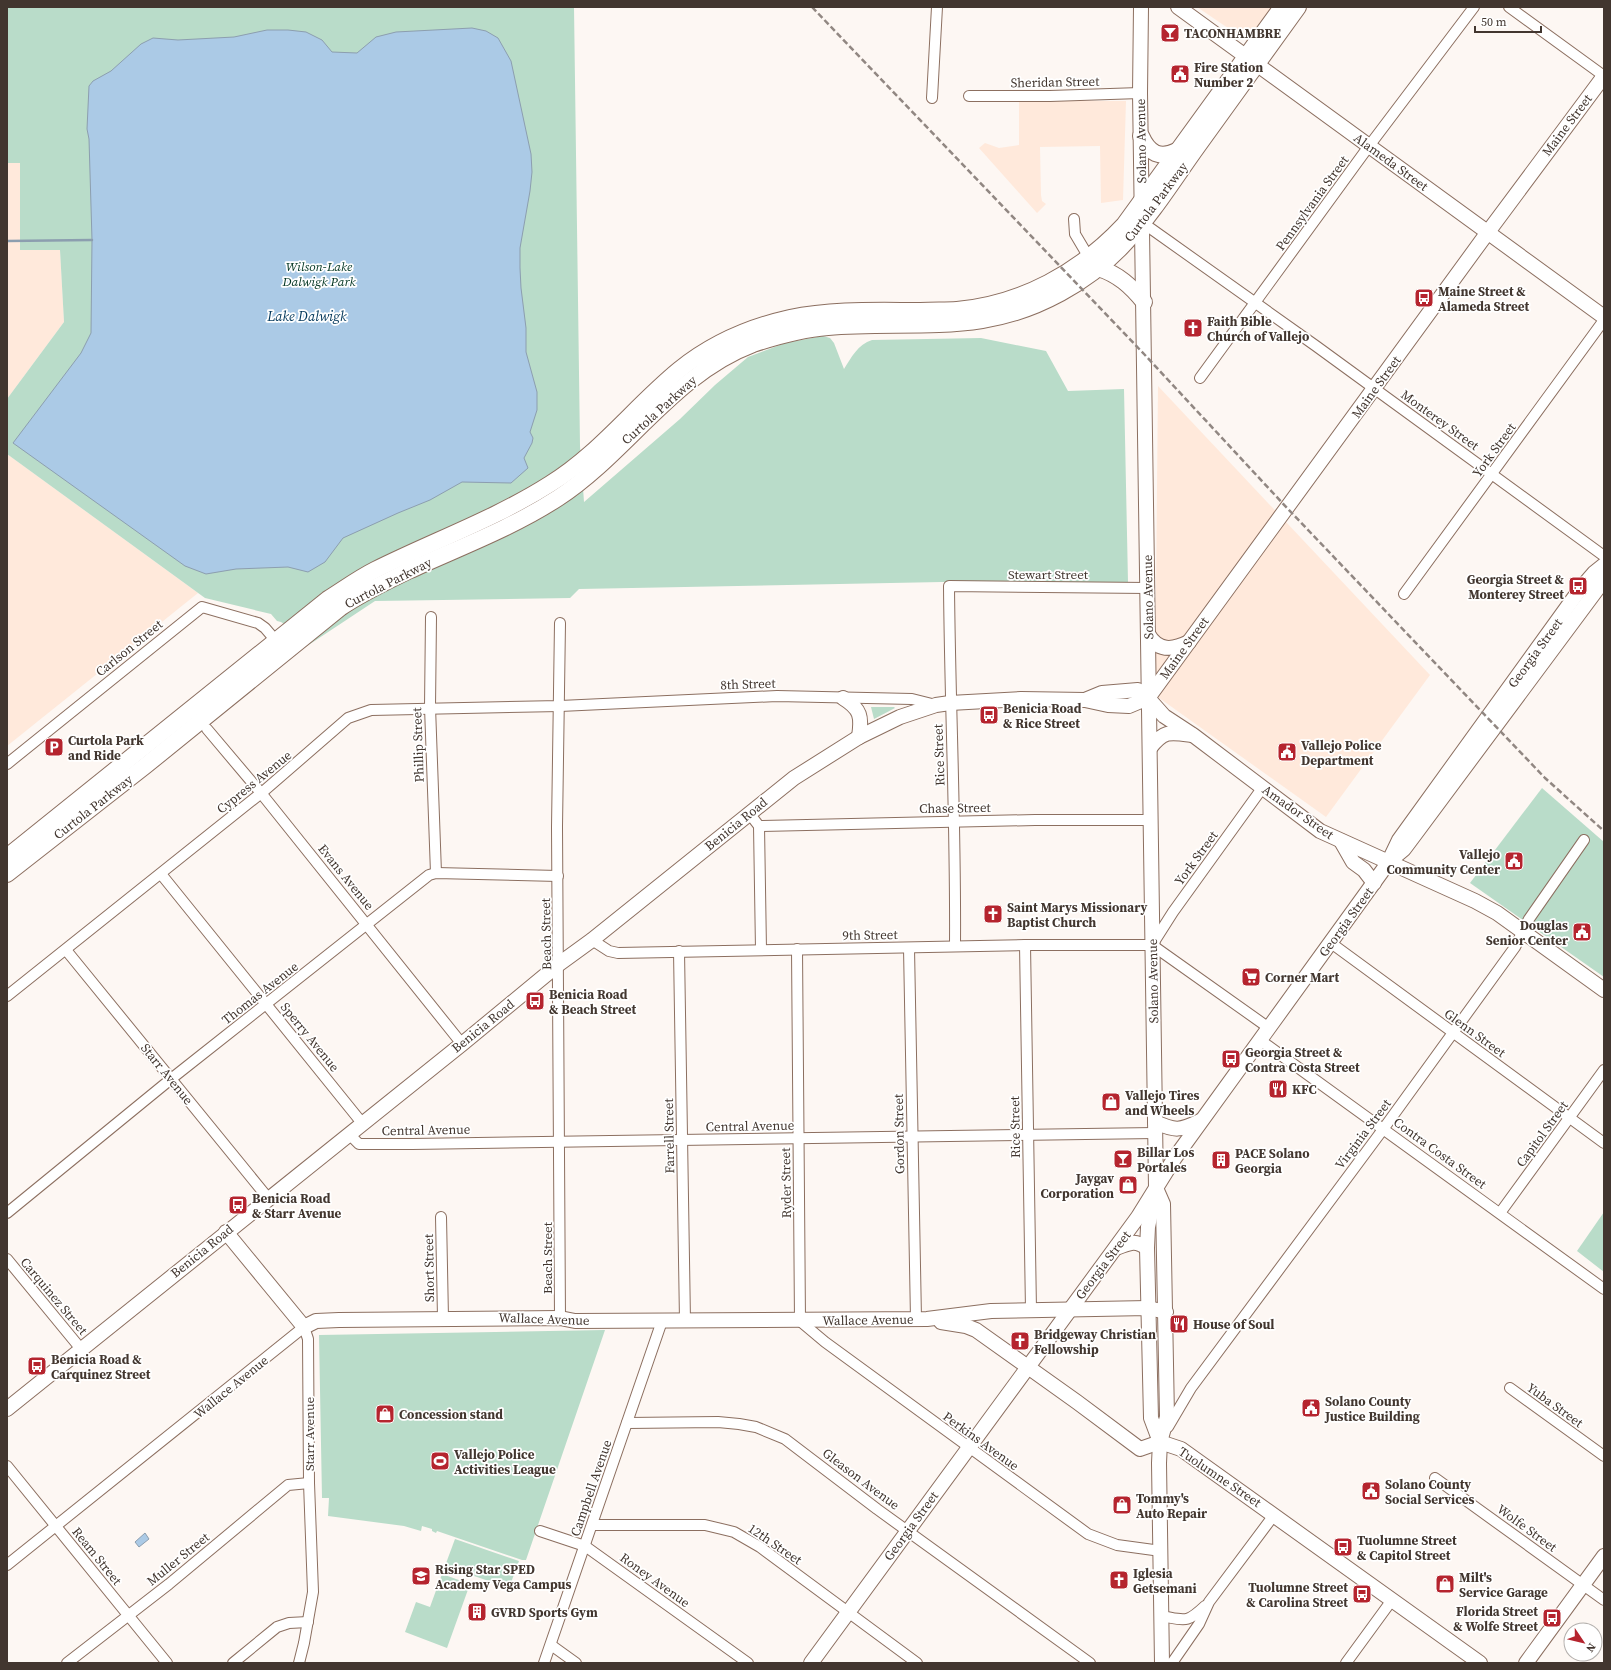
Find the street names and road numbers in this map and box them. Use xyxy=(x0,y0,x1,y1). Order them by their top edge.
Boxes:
street label: Sheridan Street xyxy=(1011,73,1100,91)
street label: Maine Street xyxy=(1538,90,1596,159)
street label: Solano Avenue xyxy=(1132,98,1150,183)
street label: Alameda Street xyxy=(1351,129,1432,195)
street label: Pennsylvania Street xyxy=(1272,151,1353,254)
street label: Curtola Parkway xyxy=(1120,158,1192,245)
street label: Maine Street xyxy=(1348,352,1405,422)
street label: Curtola Parkway xyxy=(618,371,700,448)
street label: Monterey Street xyxy=(1398,386,1483,454)
street label: York Street xyxy=(1469,419,1520,481)
street label: Curtola Parkway xyxy=(342,554,435,612)
street label: Solano Avenue xyxy=(1139,554,1157,639)
street label: Stewart Street xyxy=(1008,566,1089,583)
street label: Maine Street xyxy=(1156,613,1213,683)
street label: Georgia Street xyxy=(1504,614,1566,691)
street label: Carlson Street xyxy=(92,615,167,680)
street label: 8th Street xyxy=(720,675,777,693)
street label: Phillip Street xyxy=(408,706,428,783)
street label: Rice Street xyxy=(929,723,949,786)
street label: Cypress Avenue xyxy=(213,746,295,817)
street label: Curtola Parkway xyxy=(50,771,136,843)
street label: Amador Street xyxy=(1259,781,1338,843)
street label: Benicia Road xyxy=(701,793,771,854)
street label: Chase Street xyxy=(919,799,992,817)
street label: York Street xyxy=(1171,827,1222,889)
street label: Evans Avenue xyxy=(314,841,378,914)
street label: Georgia Street xyxy=(1315,883,1377,960)
street label: Beach Street xyxy=(537,897,555,970)
street label: 9th Street xyxy=(842,926,898,944)
street label: Solano Avenue xyxy=(1144,938,1162,1023)
street label: Thomas Avenue xyxy=(218,958,302,1028)
street label: Benicia Road xyxy=(448,995,518,1056)
street label: Sperry Avenue xyxy=(277,999,343,1075)
street label: Glenn Street xyxy=(1441,1005,1510,1061)
street label: Starr Avenue xyxy=(137,1040,197,1108)
street label: Gordon Street xyxy=(890,1093,908,1174)
street label: Rice Street xyxy=(1006,1095,1024,1158)
street label: Virginia Street xyxy=(1331,1095,1395,1172)
street label: Farrell Street xyxy=(660,1097,678,1174)
street label: Capitol Street xyxy=(1512,1097,1572,1170)
street label: Contra Costa Street xyxy=(1390,1114,1490,1193)
street label: Central Avenue xyxy=(706,1117,795,1135)
street label: Central Avenue xyxy=(382,1121,471,1139)
street label: Ryder Street xyxy=(777,1147,795,1219)
street label: Benicia Road xyxy=(167,1220,237,1281)
street label: Beach Street xyxy=(539,1221,556,1294)
street label: Georgia Street xyxy=(1072,1227,1135,1303)
street label: Short Street xyxy=(420,1233,438,1302)
street label: Carquinez Street xyxy=(17,1254,92,1339)
street label: Wallace Avenue xyxy=(498,1309,590,1329)
street label: Wallace Avenue xyxy=(822,1311,914,1329)
street label: Wallace Avenue xyxy=(190,1351,272,1422)
street label: Yuba Street xyxy=(1523,1379,1587,1432)
street label: Starr Avenue xyxy=(301,1397,318,1471)
street label: Perkins Avenue xyxy=(940,1408,1023,1474)
street label: Campbell Avenue xyxy=(566,1437,616,1539)
street label: Tuolumne Street xyxy=(1175,1443,1265,1511)
street label: Gleason Avenue xyxy=(819,1444,903,1514)
street label: Georgia Street xyxy=(880,1487,942,1564)
street label: Wolfe Street xyxy=(1494,1501,1561,1556)
street label: 12th Street xyxy=(745,1520,806,1569)
street label: Ream Street xyxy=(68,1524,126,1589)
street label: Muller Street xyxy=(143,1528,213,1589)
street label: Roney Avenue xyxy=(617,1549,694,1611)

